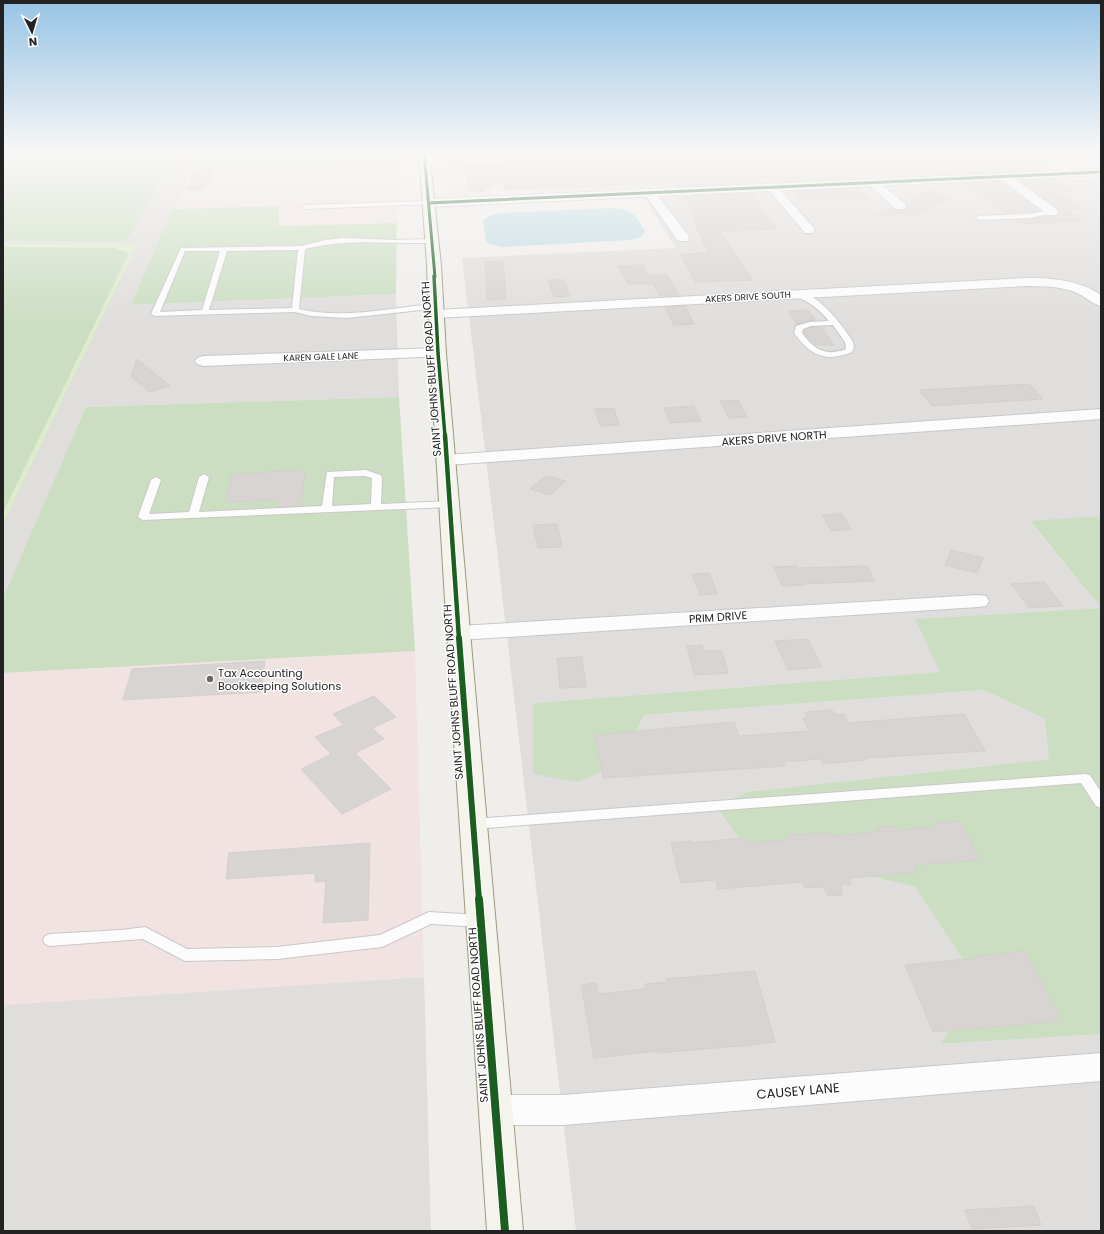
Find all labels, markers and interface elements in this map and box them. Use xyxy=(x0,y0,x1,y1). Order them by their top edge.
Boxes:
north arrow xyxy=(12,12,52,52)
text: N xyxy=(28,34,38,50)
street label: SAINT JOHNS BLUFF ROAD NORTH xyxy=(417,281,445,457)
street label: AKERS DRIVE SOUTH xyxy=(705,289,791,305)
street label: KAREN GALE LANE xyxy=(283,350,359,364)
street label: AKERS DRIVE NORTH xyxy=(721,426,827,450)
street label: SAINT JOHNS BLUFF ROAD NORTH xyxy=(439,604,467,780)
street label: PRIM DRIVE xyxy=(688,607,748,627)
place label: Tax Accounting Bookkeeping Solutions xyxy=(218,665,341,694)
marker: Tax Accounting Bookkeeping Solutions xyxy=(205,674,215,684)
street label: SAINT JOHNS BLUFF ROAD NORTH xyxy=(464,927,492,1103)
street label: CAUSEY LANE xyxy=(756,1078,840,1104)

